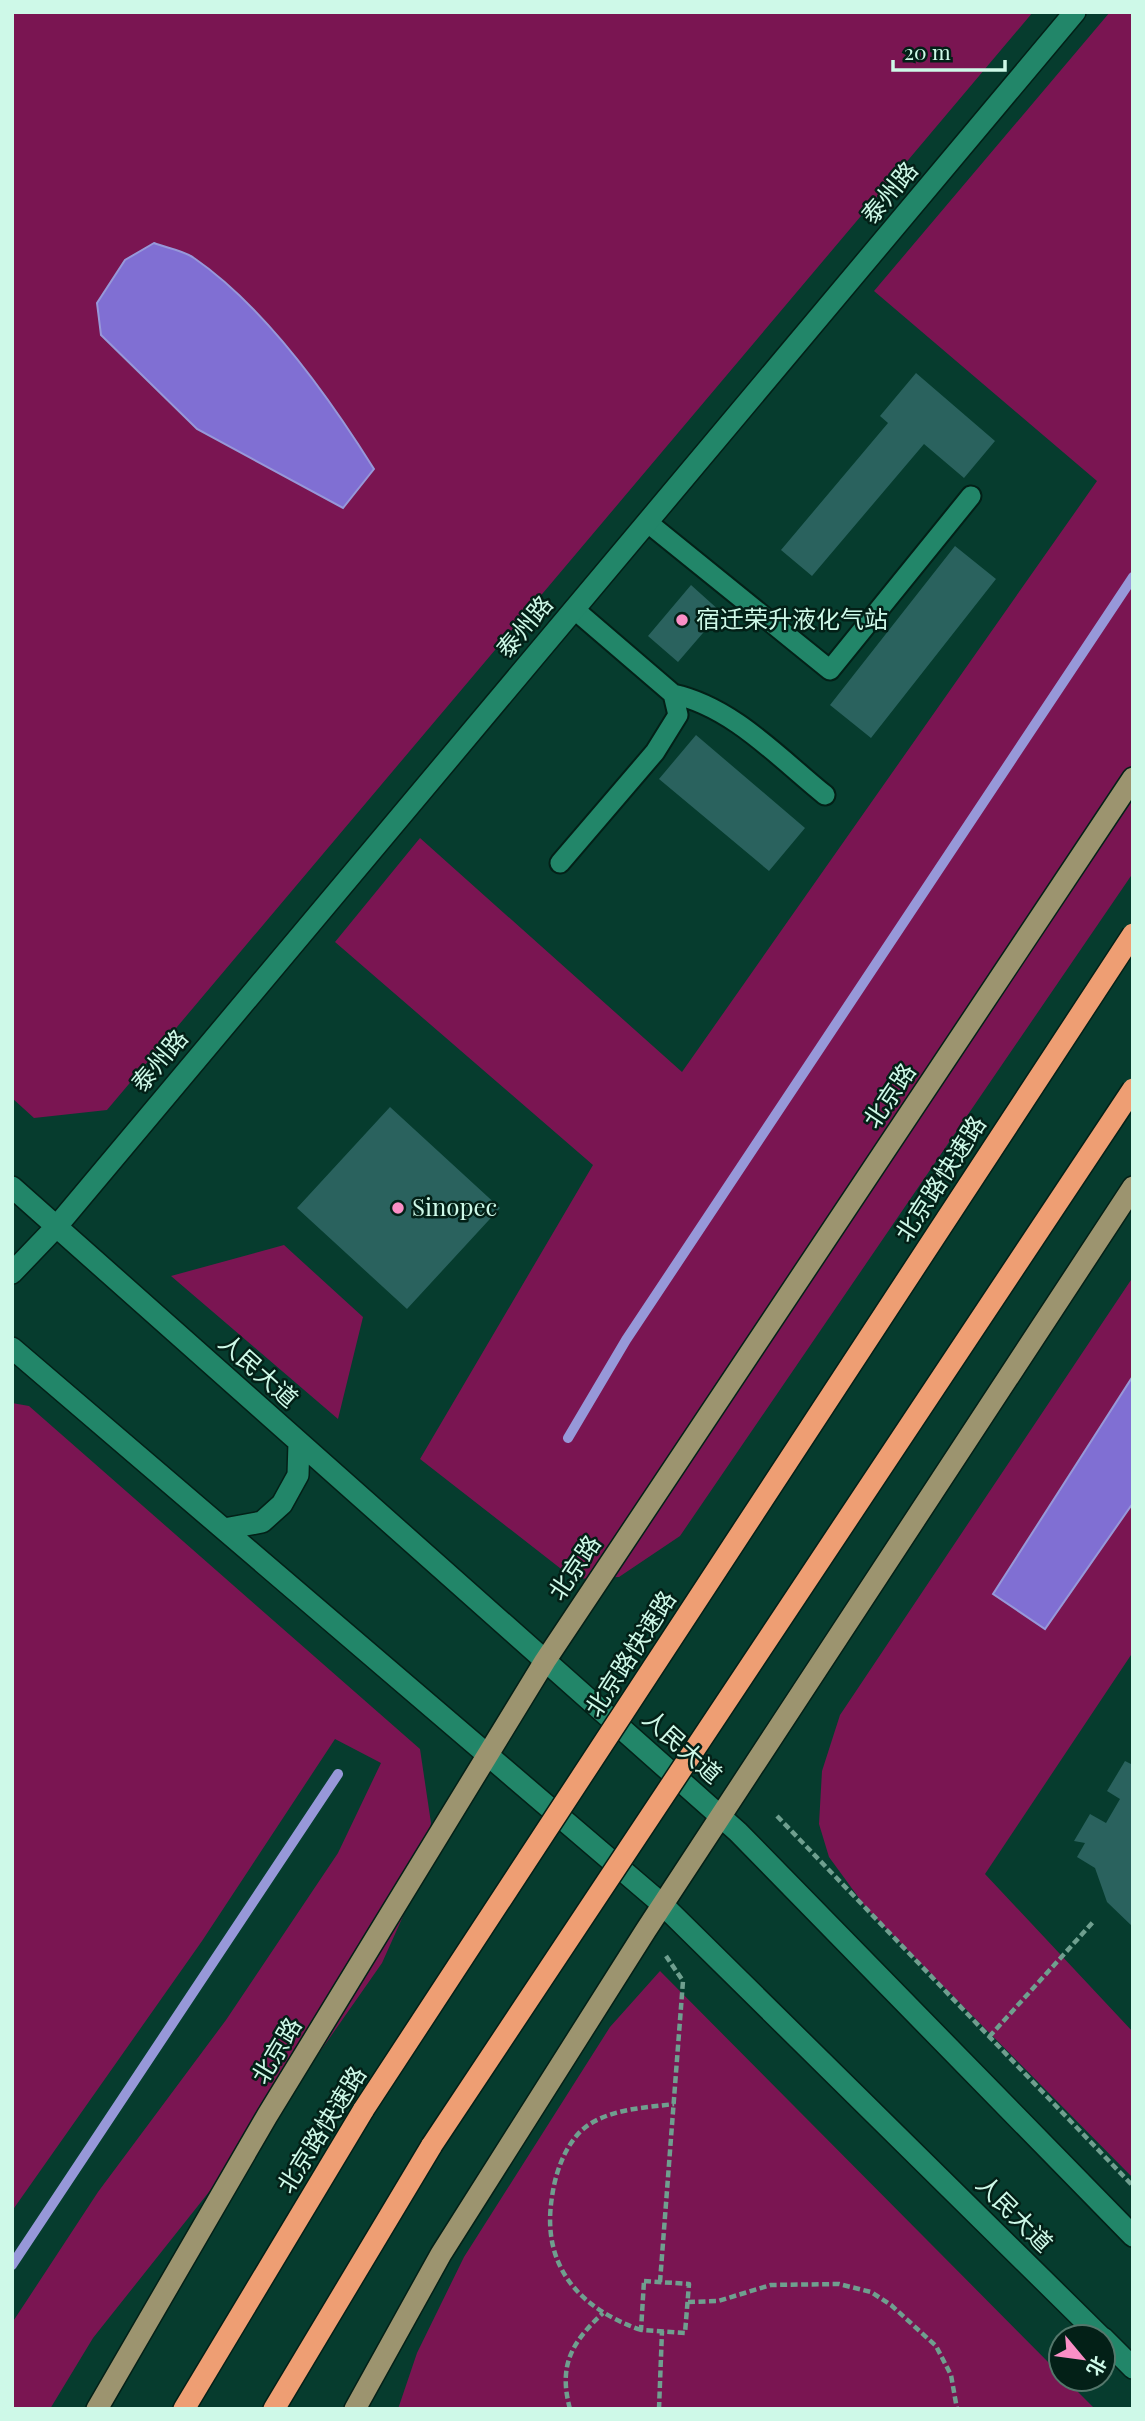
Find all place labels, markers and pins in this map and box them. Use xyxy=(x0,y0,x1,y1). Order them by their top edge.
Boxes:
place label: 宿迁荣升液化气站 xyxy=(696,602,888,634)
marker: 宿迁荣升液化气站 xyxy=(674,612,690,628)
place label: Sinopec xyxy=(412,1190,497,1222)
marker: Sinopec xyxy=(390,1200,406,1216)

